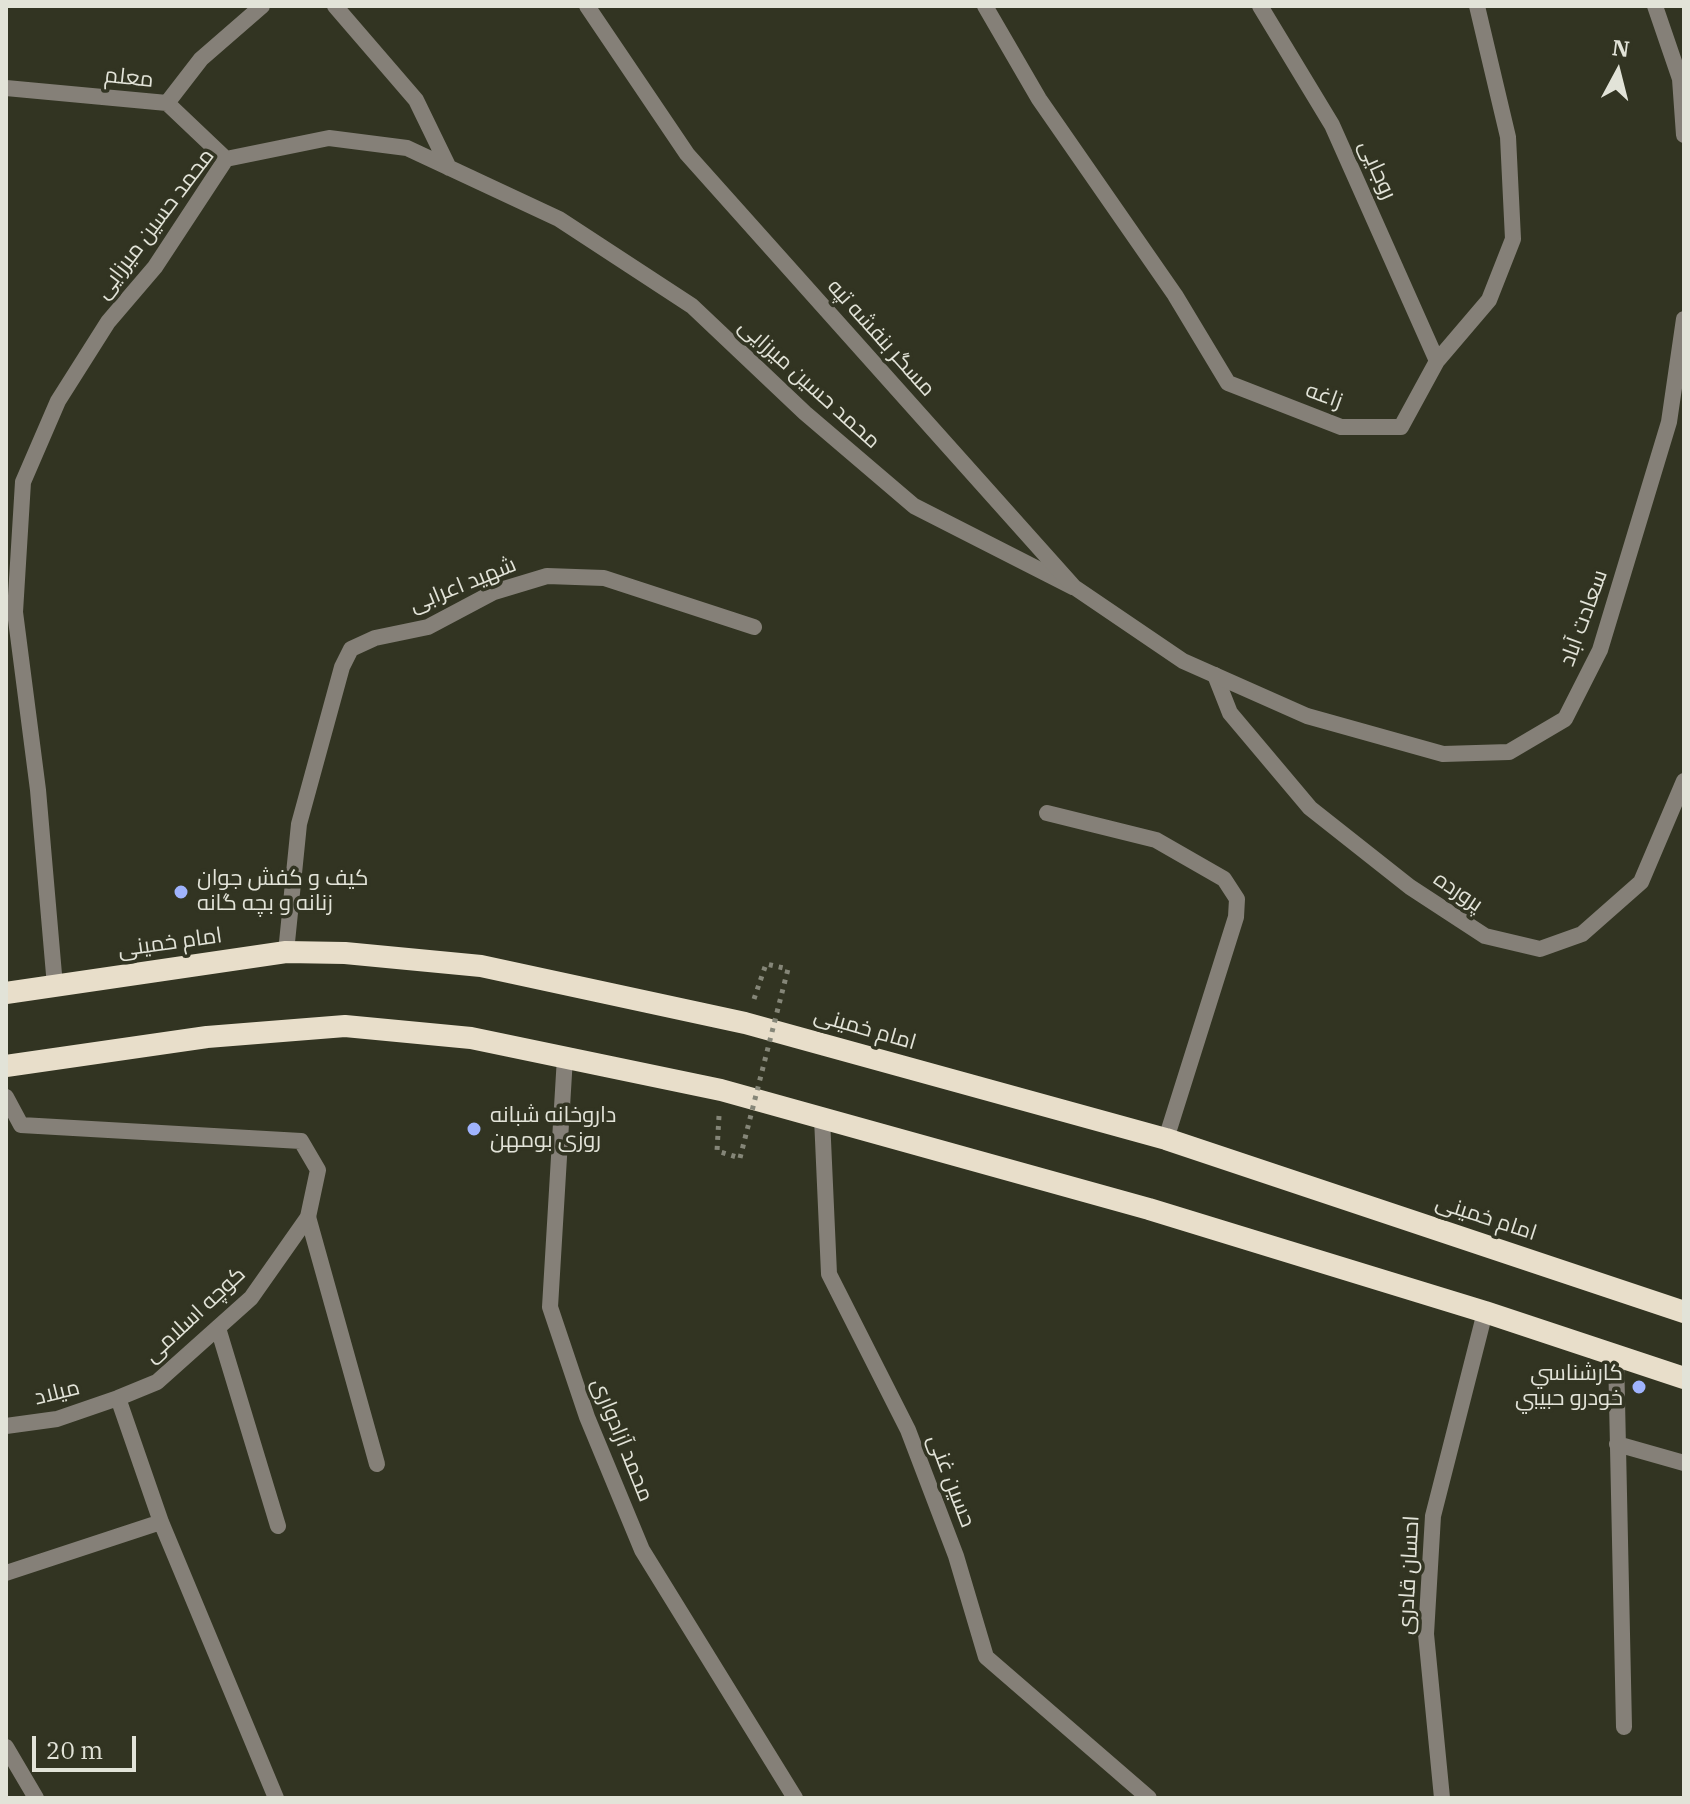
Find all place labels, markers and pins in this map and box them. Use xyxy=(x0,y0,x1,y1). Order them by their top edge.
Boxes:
place label: کیف و کفش جوان زنانه و بچه گانه xyxy=(197,866,368,918)
marker: کیف و کفش جوان زنانه و بچه گانه xyxy=(172,883,190,901)
place label: داروخانه شبانه روزی بومهن xyxy=(490,1103,616,1154)
marker: داروخانه شبانه روزی بومهن xyxy=(465,1120,483,1138)
place label: كارشناسي خودرو حبيبي xyxy=(1515,1361,1623,1412)
marker: كارشناسي خودرو حبيبي xyxy=(1630,1378,1648,1396)

